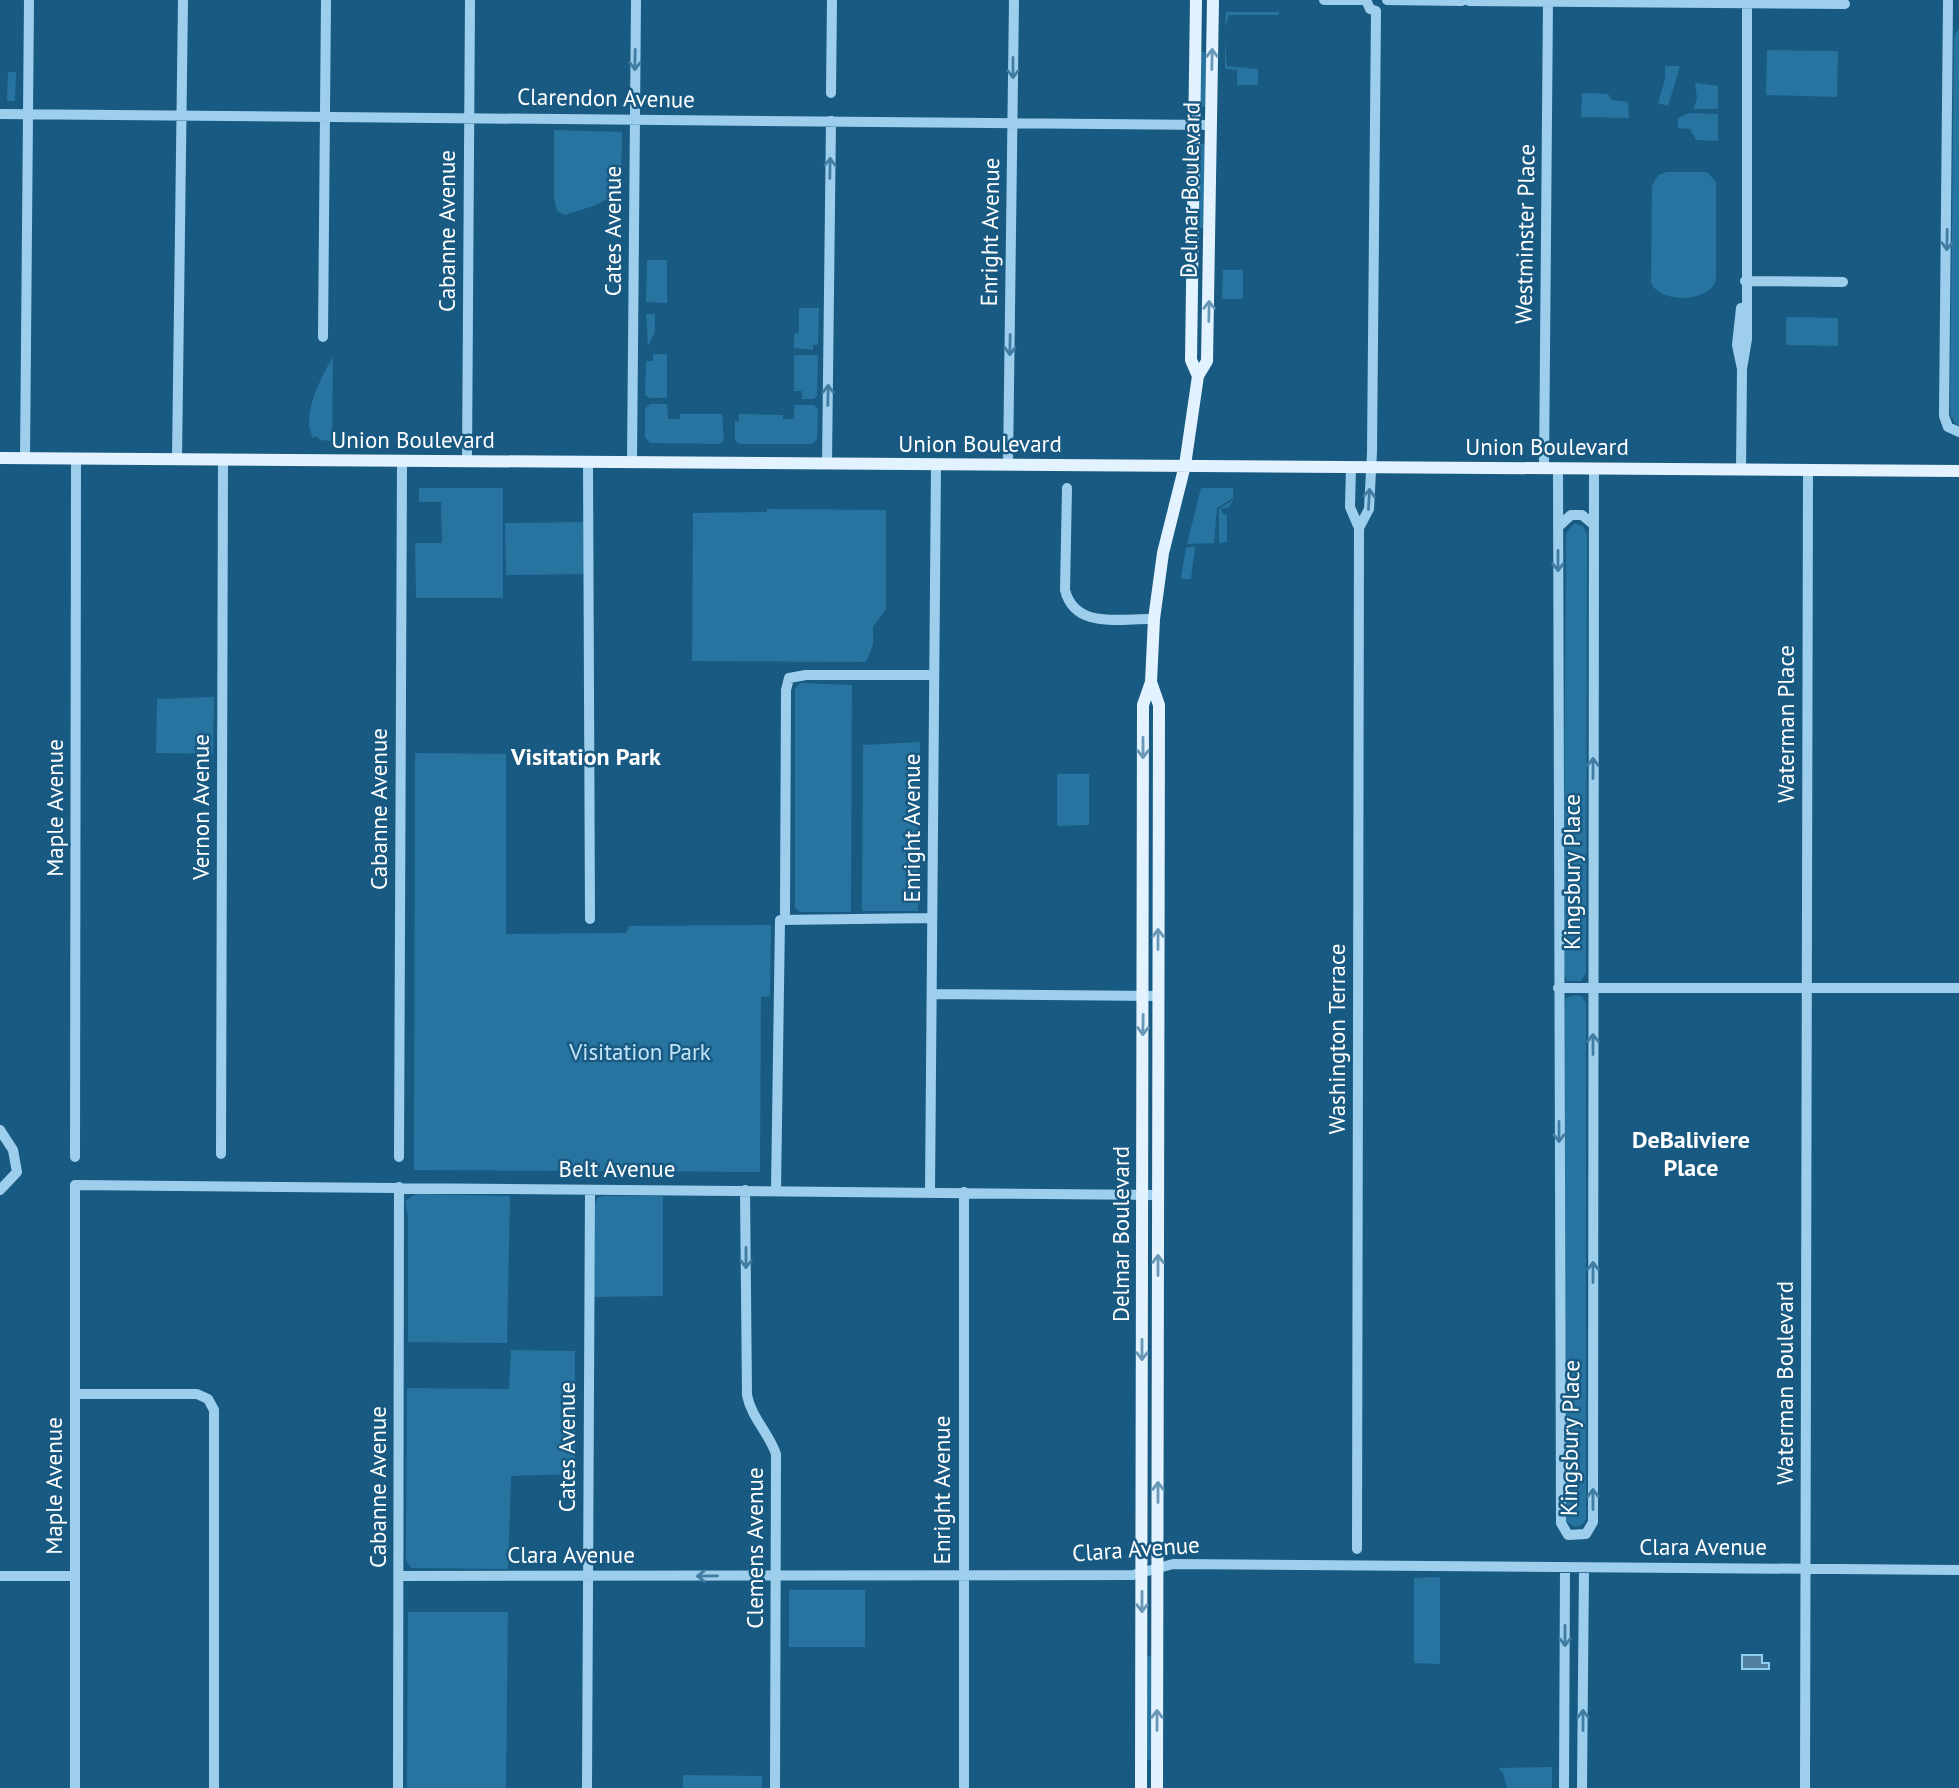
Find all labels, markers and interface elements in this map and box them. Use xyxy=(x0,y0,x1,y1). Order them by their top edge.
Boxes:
one-way arrow xyxy=(1205,48,1219,71)
one-way arrow xyxy=(628,49,642,72)
one-way arrow xyxy=(1006,56,1020,79)
street label: Clarendon Avenue xyxy=(517,81,695,114)
street label: Delmar Boulevard xyxy=(1173,102,1206,278)
street label: Westminster Place xyxy=(1508,144,1541,324)
street label: Cabanne Avenue xyxy=(432,150,461,312)
one-way arrow xyxy=(823,156,837,179)
street label: Enright Avenue xyxy=(974,157,1005,307)
street label: Cates Avenue xyxy=(598,166,627,296)
one-way arrow xyxy=(1940,228,1953,251)
one-way arrow xyxy=(1202,300,1216,323)
one-way arrow xyxy=(1003,333,1017,356)
one-way arrow xyxy=(821,384,834,407)
street label: Union Boulevard xyxy=(331,425,495,454)
street label: Union Boulevard xyxy=(898,429,1062,458)
street label: Union Boulevard xyxy=(1465,432,1629,461)
one-way arrow xyxy=(1363,488,1376,511)
one-way arrow xyxy=(1551,549,1565,572)
street label: Waterman Place xyxy=(1771,645,1800,803)
street label: Cabanne Avenue xyxy=(364,728,393,890)
street label: Vernon Avenue xyxy=(186,734,215,881)
one-way arrow xyxy=(1136,737,1150,760)
street label: Maple Avenue xyxy=(40,739,69,877)
district label: Visitation Park xyxy=(510,741,661,772)
street label: Enright Avenue xyxy=(897,754,926,902)
one-way arrow xyxy=(1586,757,1600,780)
street label: Kingsbury Place xyxy=(1557,794,1586,950)
one-way arrow xyxy=(1151,928,1165,951)
street label: Washington Terrace xyxy=(1322,944,1351,1134)
one-way arrow xyxy=(1136,1013,1150,1036)
one-way arrow xyxy=(1586,1033,1600,1056)
park label: Visitation Park xyxy=(568,1037,711,1066)
one-way arrow xyxy=(1552,1120,1566,1143)
district label: DeBaliviere Place xyxy=(1632,1124,1750,1183)
street label: Delmar Boulevard xyxy=(1106,1146,1135,1322)
street label: Belt Avenue xyxy=(559,1154,675,1183)
one-way arrow xyxy=(739,1247,752,1270)
one-way arrow xyxy=(1151,1254,1165,1277)
one-way arrow xyxy=(1586,1261,1600,1284)
street label: Waterman Boulevard xyxy=(1770,1281,1799,1485)
one-way arrow xyxy=(1135,1339,1149,1362)
street label: Kingsbury Place xyxy=(1554,1360,1585,1516)
street label: Cates Avenue xyxy=(552,1382,581,1512)
street label: Cabanne Avenue xyxy=(363,1406,392,1568)
street label: Enright Avenue xyxy=(927,1416,956,1564)
street label: Maple Avenue xyxy=(39,1417,68,1555)
street label: Clemens Avenue xyxy=(740,1467,769,1629)
one-way arrow xyxy=(1151,1481,1165,1504)
one-way arrow xyxy=(1586,1488,1600,1511)
street label: Clara Avenue xyxy=(1071,1530,1201,1567)
street label: Clara Avenue xyxy=(1639,1532,1767,1561)
street label: Clara Avenue xyxy=(507,1540,635,1569)
one-way arrow xyxy=(696,1569,719,1583)
one-way arrow xyxy=(1135,1591,1149,1614)
one-way arrow xyxy=(1558,1624,1572,1647)
one-way arrow xyxy=(1150,1709,1164,1732)
one-way arrow xyxy=(1576,1709,1590,1732)

